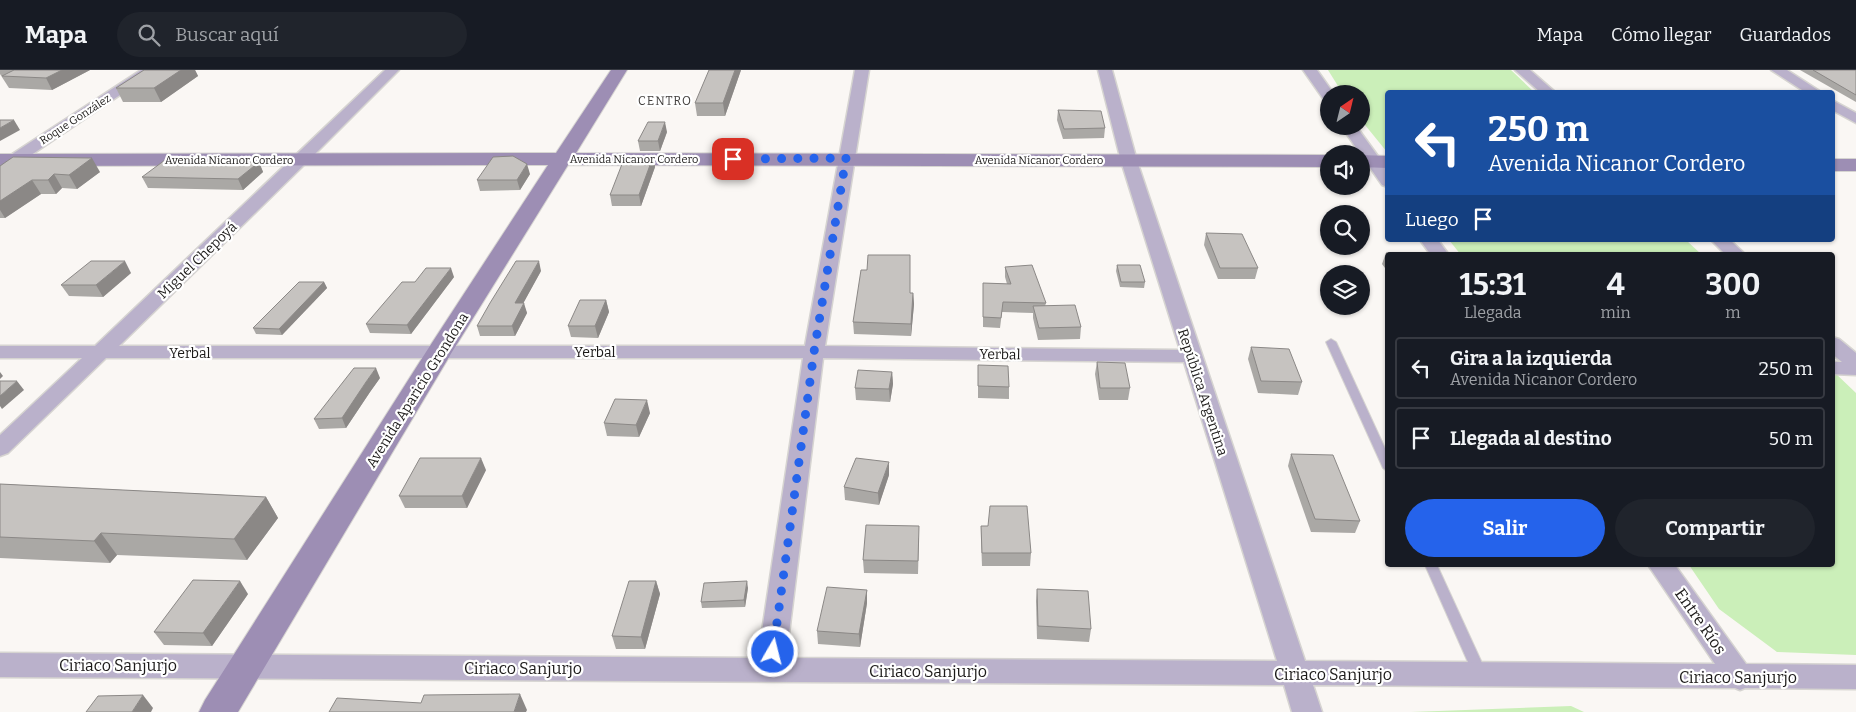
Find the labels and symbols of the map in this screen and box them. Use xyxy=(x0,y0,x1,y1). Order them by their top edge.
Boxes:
north arrow xyxy=(1320,85,1370,135)
street label: Roque González xyxy=(37,92,113,147)
district label: CENTRO xyxy=(638,94,692,108)
pin xyxy=(712,138,754,180)
street label: Avenida Nicanor Cordero xyxy=(570,153,698,166)
street label: Avenida Nicanor Cordero xyxy=(165,154,293,167)
street label: Avenida Nicanor Cordero xyxy=(975,154,1103,167)
street label: Miguel Chepoyá xyxy=(154,218,241,302)
street label: Avenida Aparicio Grondona xyxy=(363,309,472,471)
street label: República Argentina xyxy=(1174,326,1231,458)
street label: Yerbal xyxy=(574,344,616,361)
street label: Yerbal xyxy=(169,345,211,362)
street label: Yerbal xyxy=(979,346,1021,363)
street label: Entre Ríos xyxy=(1671,585,1730,658)
position arrow xyxy=(746,625,798,677)
street label: Ciriaco Sanjurjo xyxy=(59,656,177,675)
street label: Ciriaco Sanjurjo xyxy=(464,659,582,678)
street label: Ciriaco Sanjurjo xyxy=(869,662,987,681)
street label: Ciriaco Sanjurjo xyxy=(1274,665,1392,684)
street label: Ciriaco Sanjurjo xyxy=(1679,668,1797,687)

